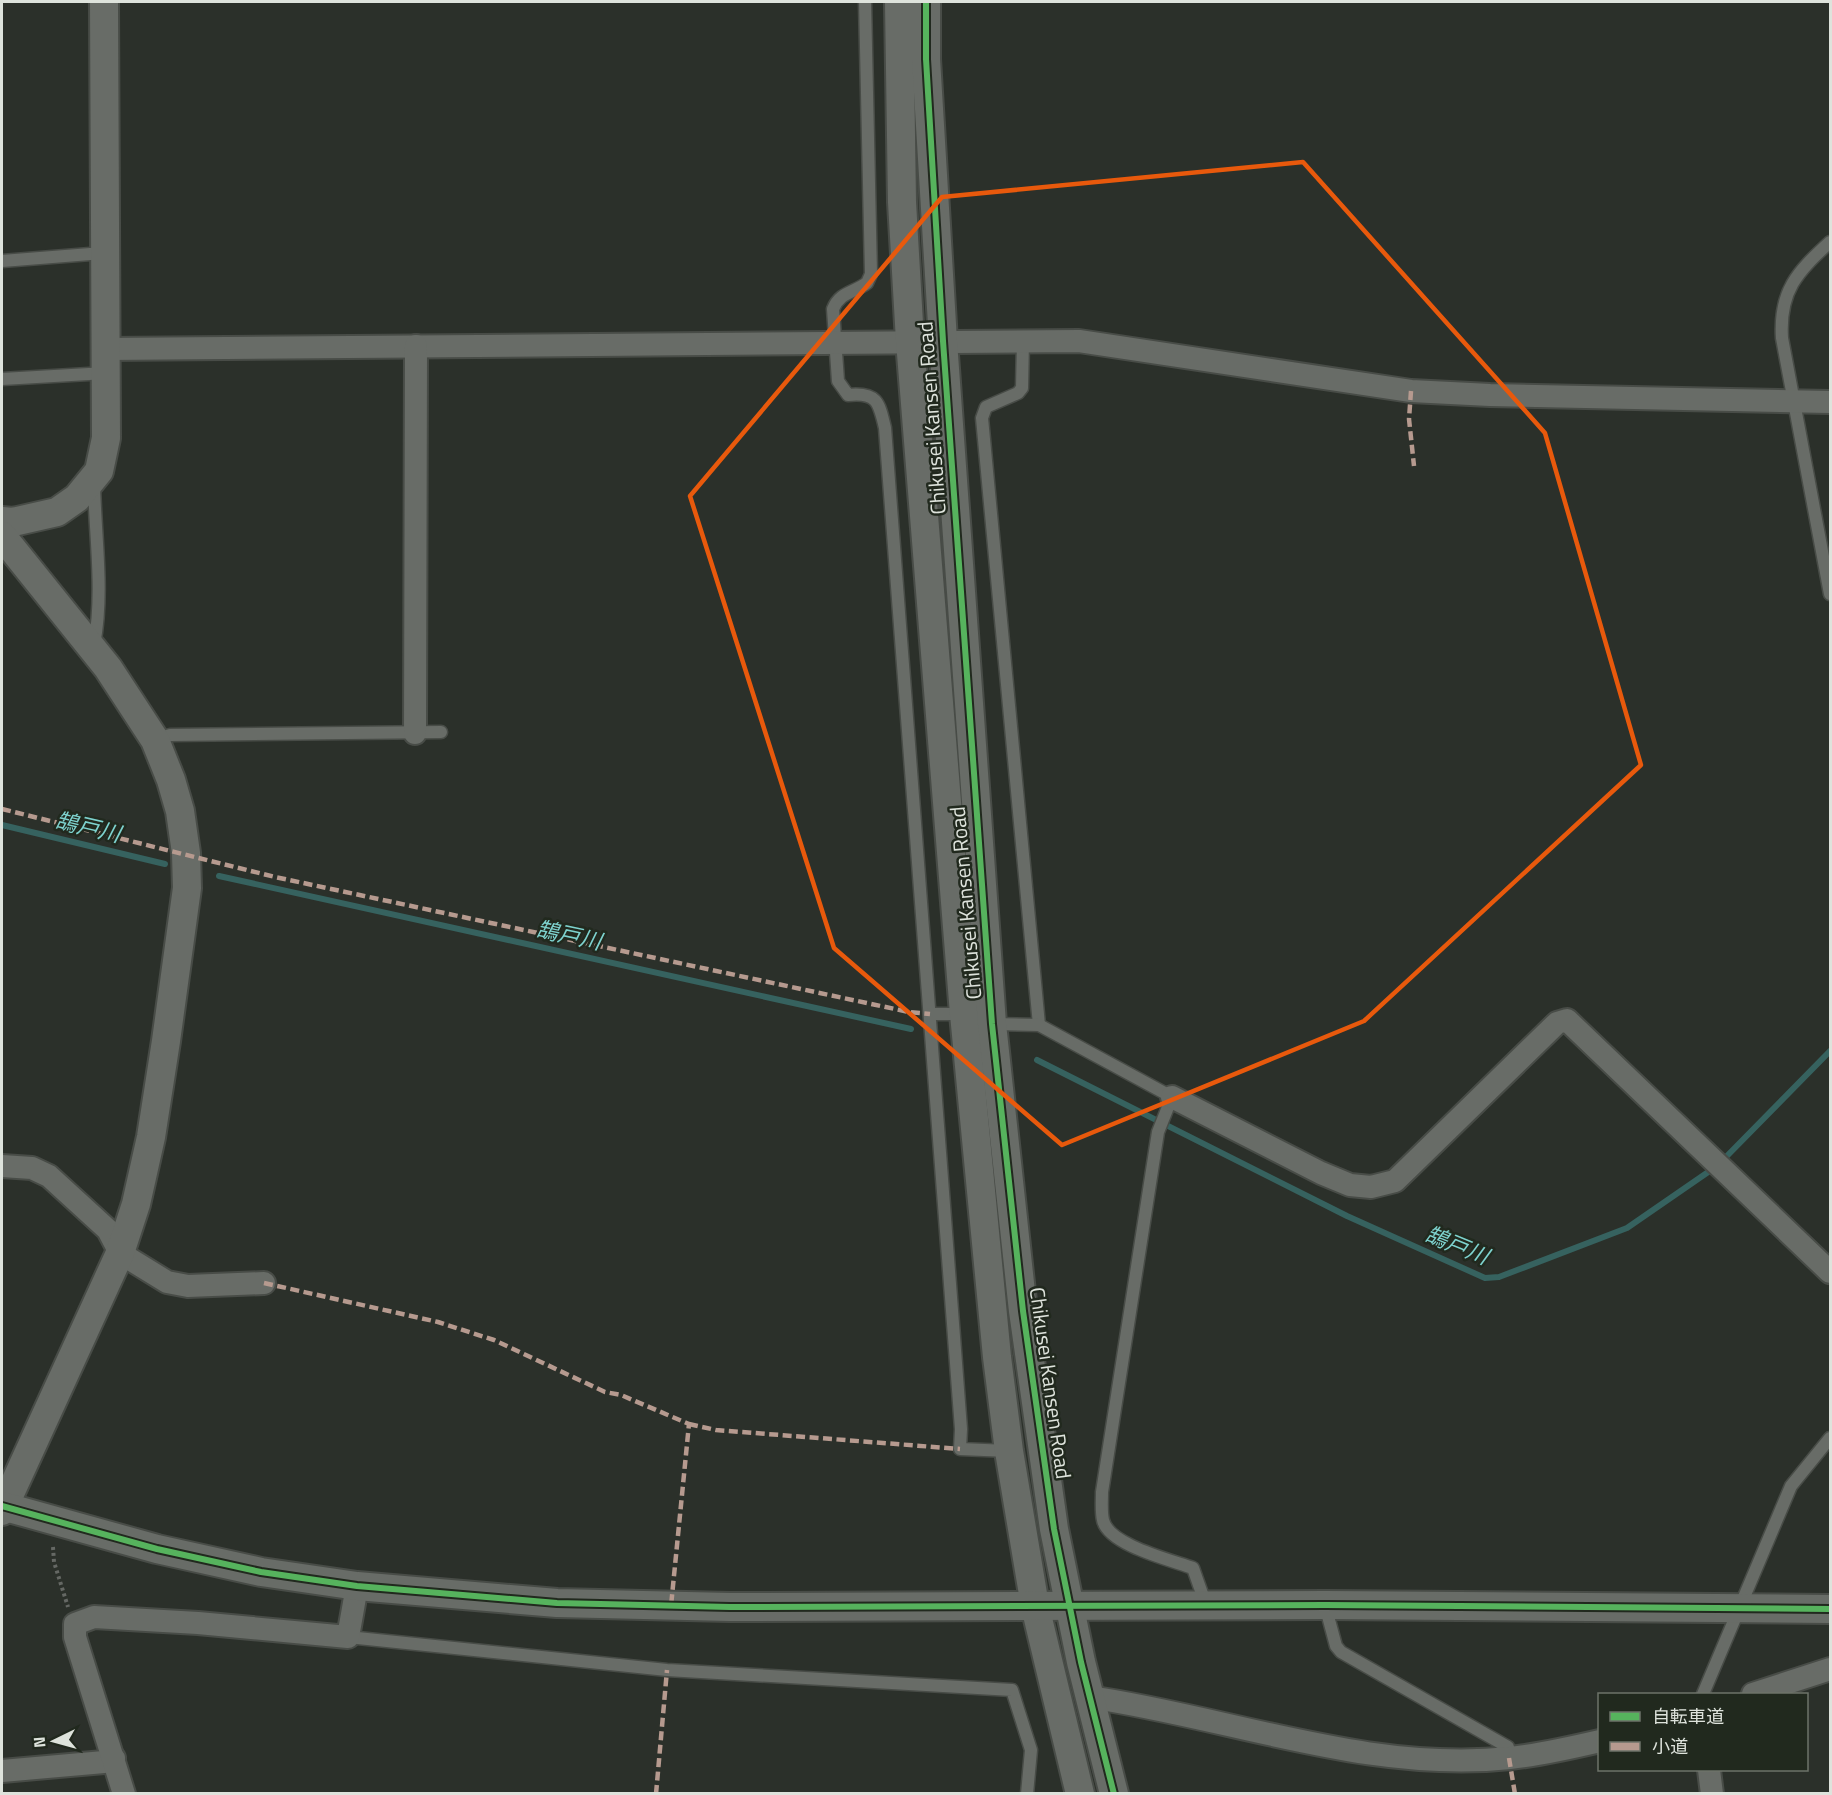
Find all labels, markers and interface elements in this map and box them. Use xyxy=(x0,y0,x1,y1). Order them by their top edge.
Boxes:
street label: Chikusei Kansen Road xyxy=(908,320,954,516)
water label: 鵠戸川 xyxy=(52,803,126,851)
street label: Chikusei Kansen Road xyxy=(941,805,989,1001)
water label: 鵠戸川 xyxy=(533,912,607,959)
water label: 鵠戸川 xyxy=(1420,1217,1496,1274)
street label: Chikusei Kansen Road xyxy=(1022,1285,1080,1481)
legend xyxy=(1598,1693,1808,1771)
text: 自転車道 xyxy=(1652,1703,1724,1730)
north arrow xyxy=(24,1711,84,1771)
text: 小道 xyxy=(1652,1733,1688,1760)
text: N xyxy=(27,1736,51,1749)

